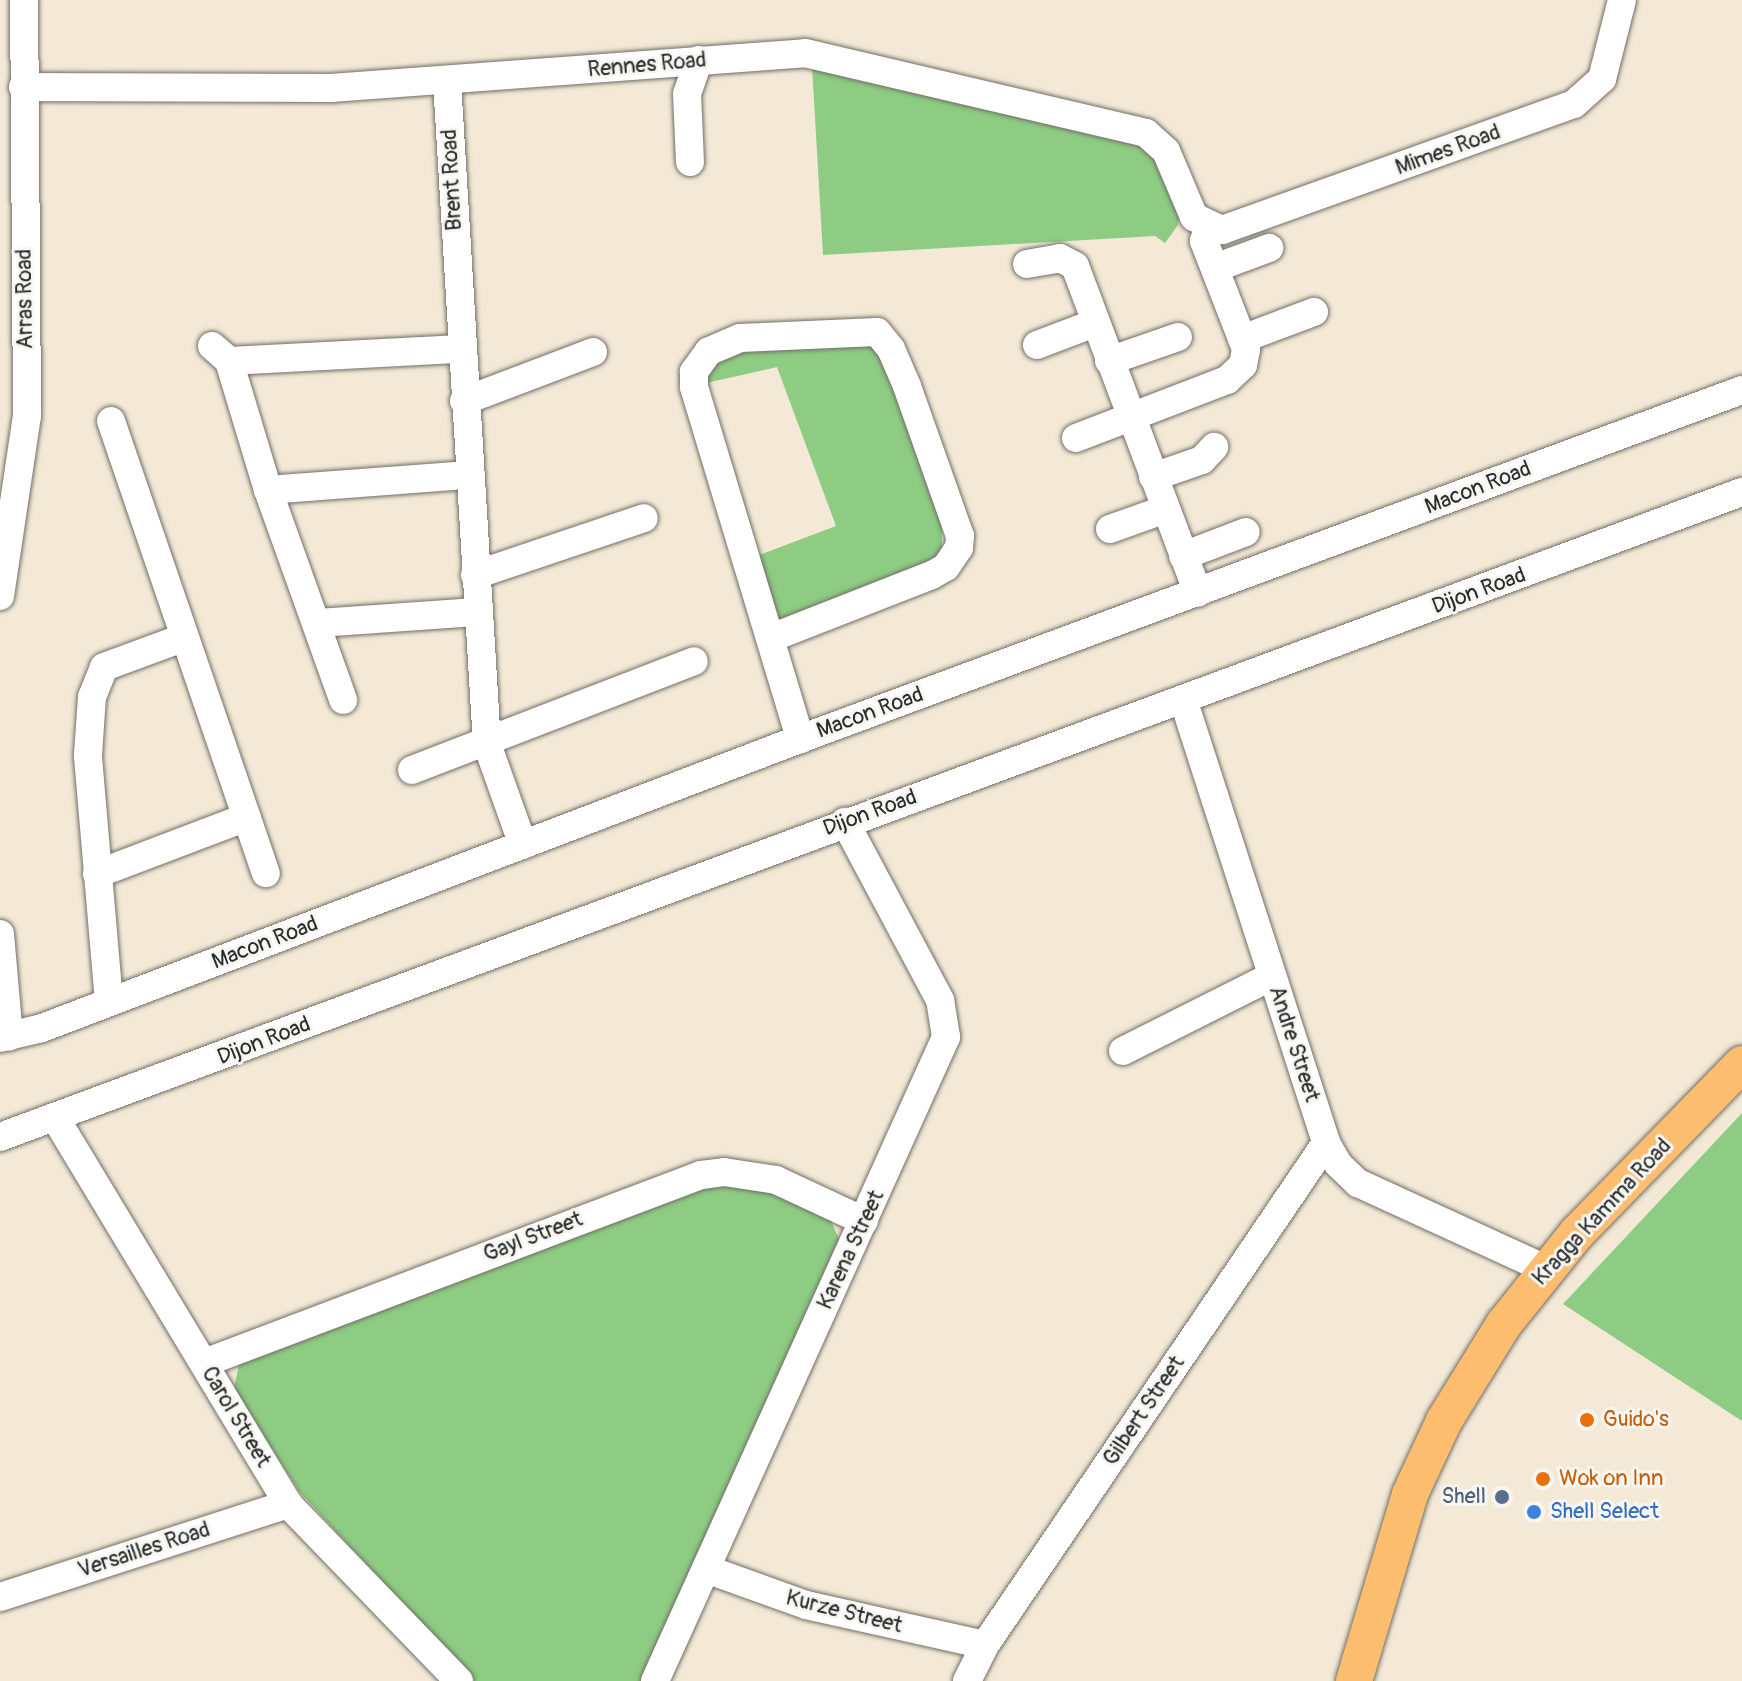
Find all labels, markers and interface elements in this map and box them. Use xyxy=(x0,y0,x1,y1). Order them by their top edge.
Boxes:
street label: Rennes Road xyxy=(587,47,707,83)
street label: Mimes Road xyxy=(1392,119,1504,181)
street label: Brent Road xyxy=(436,129,468,231)
street label: Arras Road xyxy=(11,249,39,349)
street label: Macon Road xyxy=(1421,456,1535,520)
street label: Dijon Road xyxy=(1429,562,1529,620)
street label: Macon Road xyxy=(813,682,927,744)
street label: Dijon Road xyxy=(820,784,920,842)
street label: Macon Road xyxy=(208,911,322,975)
street label: Andre Street xyxy=(1263,983,1325,1105)
street label: Dijon Road xyxy=(214,1011,314,1071)
street label: Kragga Kamma Road xyxy=(1527,1133,1677,1291)
street label: Karena Street xyxy=(812,1186,890,1314)
street label: Gayl Street xyxy=(480,1206,586,1268)
street label: Gilbert Street xyxy=(1098,1351,1190,1471)
street label: Carol Street xyxy=(196,1362,276,1472)
place label: Guido's xyxy=(1603,1407,1669,1433)
marker: Guido's xyxy=(1578,1411,1596,1429)
place label: Wok on Inn xyxy=(1559,1466,1663,1492)
marker: Wok on Inn xyxy=(1534,1470,1552,1488)
place label: Shell xyxy=(1442,1484,1486,1510)
marker: Shell xyxy=(1493,1488,1511,1506)
place label: Shell Select xyxy=(1550,1499,1659,1525)
marker: Shell Select xyxy=(1525,1503,1543,1521)
street label: Versailles Road xyxy=(75,1516,213,1584)
street label: Kurze Street xyxy=(783,1585,905,1639)

